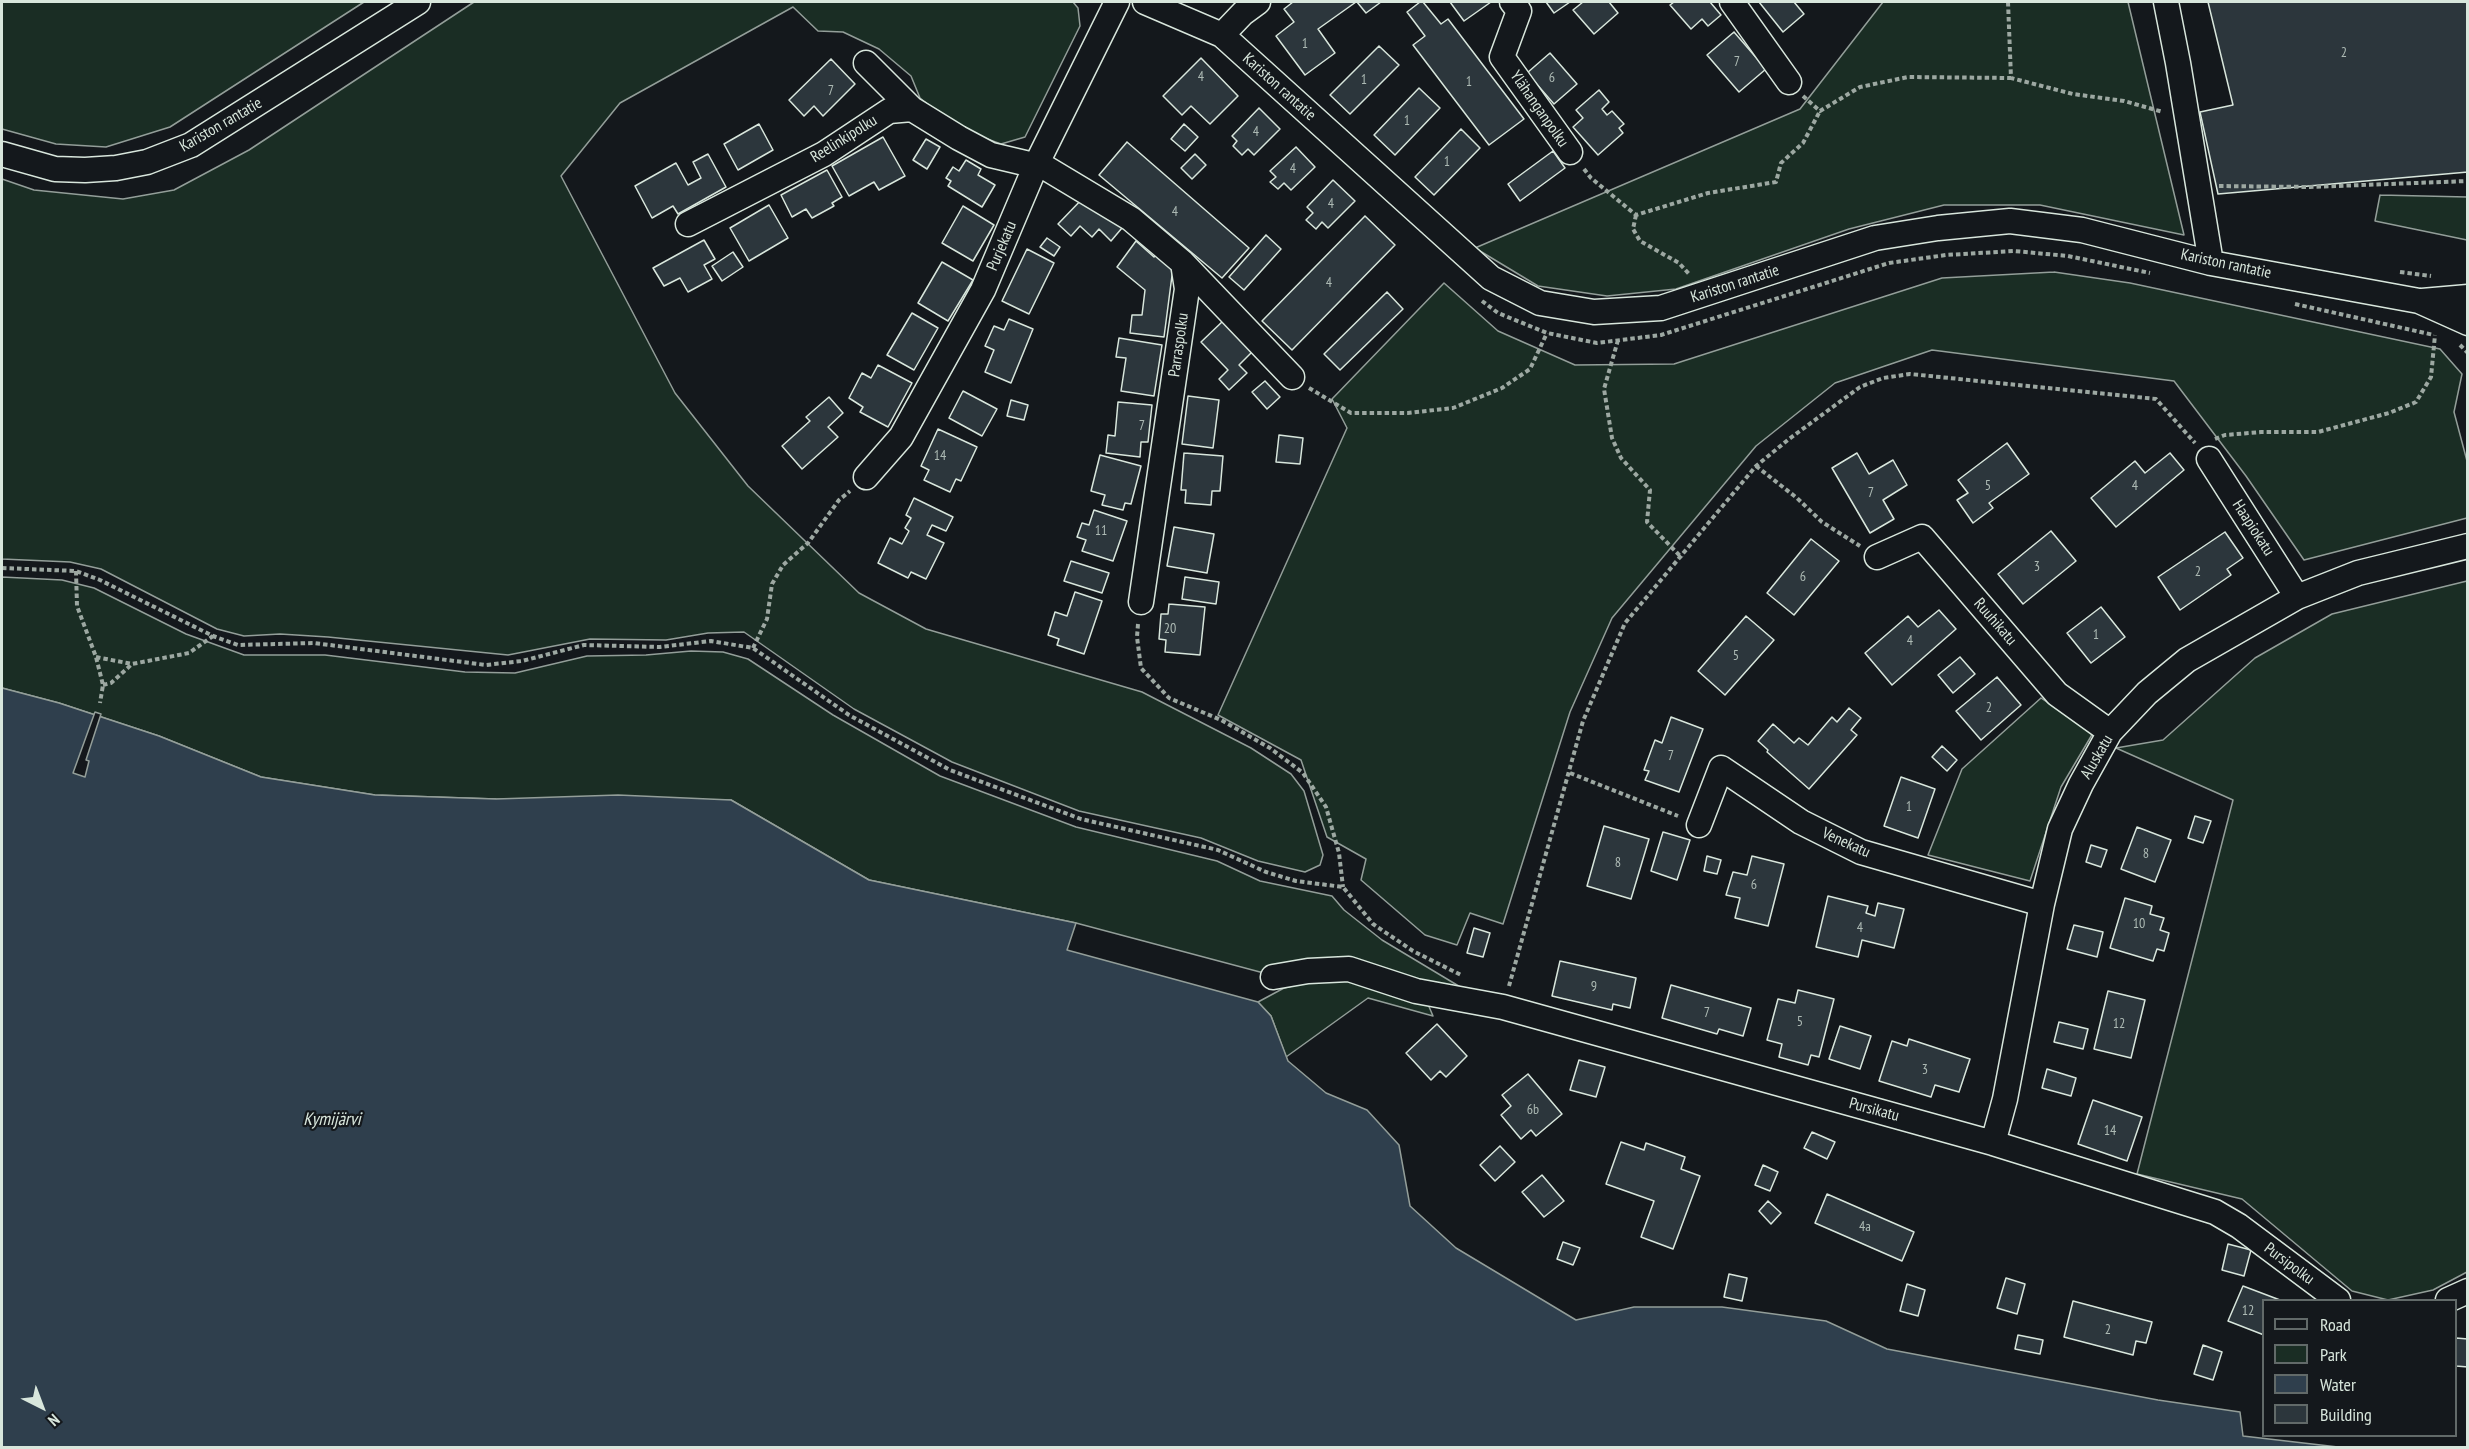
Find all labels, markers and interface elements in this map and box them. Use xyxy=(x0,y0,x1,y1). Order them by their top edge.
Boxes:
house number: 1 xyxy=(1302,36,1308,52)
house number: 2 xyxy=(2341,45,2347,61)
street label: Kariston rantatie xyxy=(1238,49,1320,125)
house number: 7 xyxy=(1734,54,1740,70)
street label: Ylähanganpolku xyxy=(1506,67,1572,151)
house number: 4 xyxy=(1198,69,1204,85)
house number: 6 xyxy=(1549,70,1555,86)
house number: 1 xyxy=(1361,72,1367,88)
house number: 1 xyxy=(1466,74,1472,90)
house number: 7 xyxy=(828,83,834,99)
street label: Kariston rantatie xyxy=(176,94,266,156)
street label: Reelinkipolku xyxy=(807,111,881,167)
house number: 1 xyxy=(1404,113,1410,129)
house number: 4 xyxy=(1253,124,1259,140)
house number: 1 xyxy=(1444,154,1450,170)
house number: 4 xyxy=(1290,161,1296,177)
house number: 4 xyxy=(1328,196,1334,212)
house number: 4 xyxy=(1172,204,1178,220)
street label: Purjekatu xyxy=(983,218,1021,274)
street label: Kariston rantatie xyxy=(2179,245,2273,283)
street label: Kariston rantatie xyxy=(1688,261,1782,307)
house number: 4 xyxy=(1326,275,1332,291)
street label: Parraspolku xyxy=(1165,312,1193,378)
house number: 7 xyxy=(1139,418,1145,434)
house number: 14 xyxy=(934,448,946,464)
house number: 5 xyxy=(1985,478,1991,494)
house number: 4 xyxy=(2132,478,2138,494)
house number: 7 xyxy=(1868,485,1874,501)
street label: Haapiokatu xyxy=(2228,496,2278,560)
house number: 11 xyxy=(1095,523,1107,539)
house number: 3 xyxy=(2034,559,2040,575)
house number: 2 xyxy=(2195,564,2201,580)
house number: 6 xyxy=(1800,569,1806,585)
street label: Ruuhikatu xyxy=(1969,595,2021,649)
house number: 20 xyxy=(1164,621,1176,637)
house number: 1 xyxy=(2093,627,2099,643)
house number: 4 xyxy=(1907,633,1913,649)
house number: 5 xyxy=(1733,648,1739,664)
house number: 2 xyxy=(1986,700,1992,716)
street label: Aluskatu xyxy=(2077,732,2117,782)
house number: 7 xyxy=(1668,748,1674,764)
house number: 1 xyxy=(1906,799,1912,815)
street label: Venekatu xyxy=(1819,824,1873,862)
house number: 8 xyxy=(2143,846,2149,862)
house number: 8 xyxy=(1615,855,1621,871)
house number: 6 xyxy=(1751,877,1757,893)
house number: 10 xyxy=(2133,916,2145,932)
house number: 4 xyxy=(1857,920,1863,936)
house number: 9 xyxy=(1591,979,1597,995)
house number: 7 xyxy=(1704,1005,1710,1021)
house number: 5 xyxy=(1797,1014,1803,1030)
house number: 12 xyxy=(2113,1016,2125,1032)
house number: 3 xyxy=(1922,1062,1928,1078)
street label: Pursikatu xyxy=(1847,1094,1901,1126)
house number: 6b xyxy=(1527,1102,1539,1118)
water label: Kymijärvi xyxy=(303,1109,361,1131)
house number: 14 xyxy=(2104,1123,2116,1139)
house number: 4a xyxy=(1859,1219,1871,1235)
street label: Pursipolku xyxy=(2260,1239,2318,1289)
legend xyxy=(2262,1299,2457,1437)
house number: 12 xyxy=(2242,1303,2254,1319)
text: Road xyxy=(2320,1313,2351,1336)
house number: 2 xyxy=(2105,1322,2111,1338)
text: Park xyxy=(2320,1343,2347,1366)
text: Water xyxy=(2320,1373,2356,1396)
north arrow xyxy=(12,1377,72,1437)
text: Building xyxy=(2320,1403,2372,1426)
text: N xyxy=(44,1410,64,1431)

